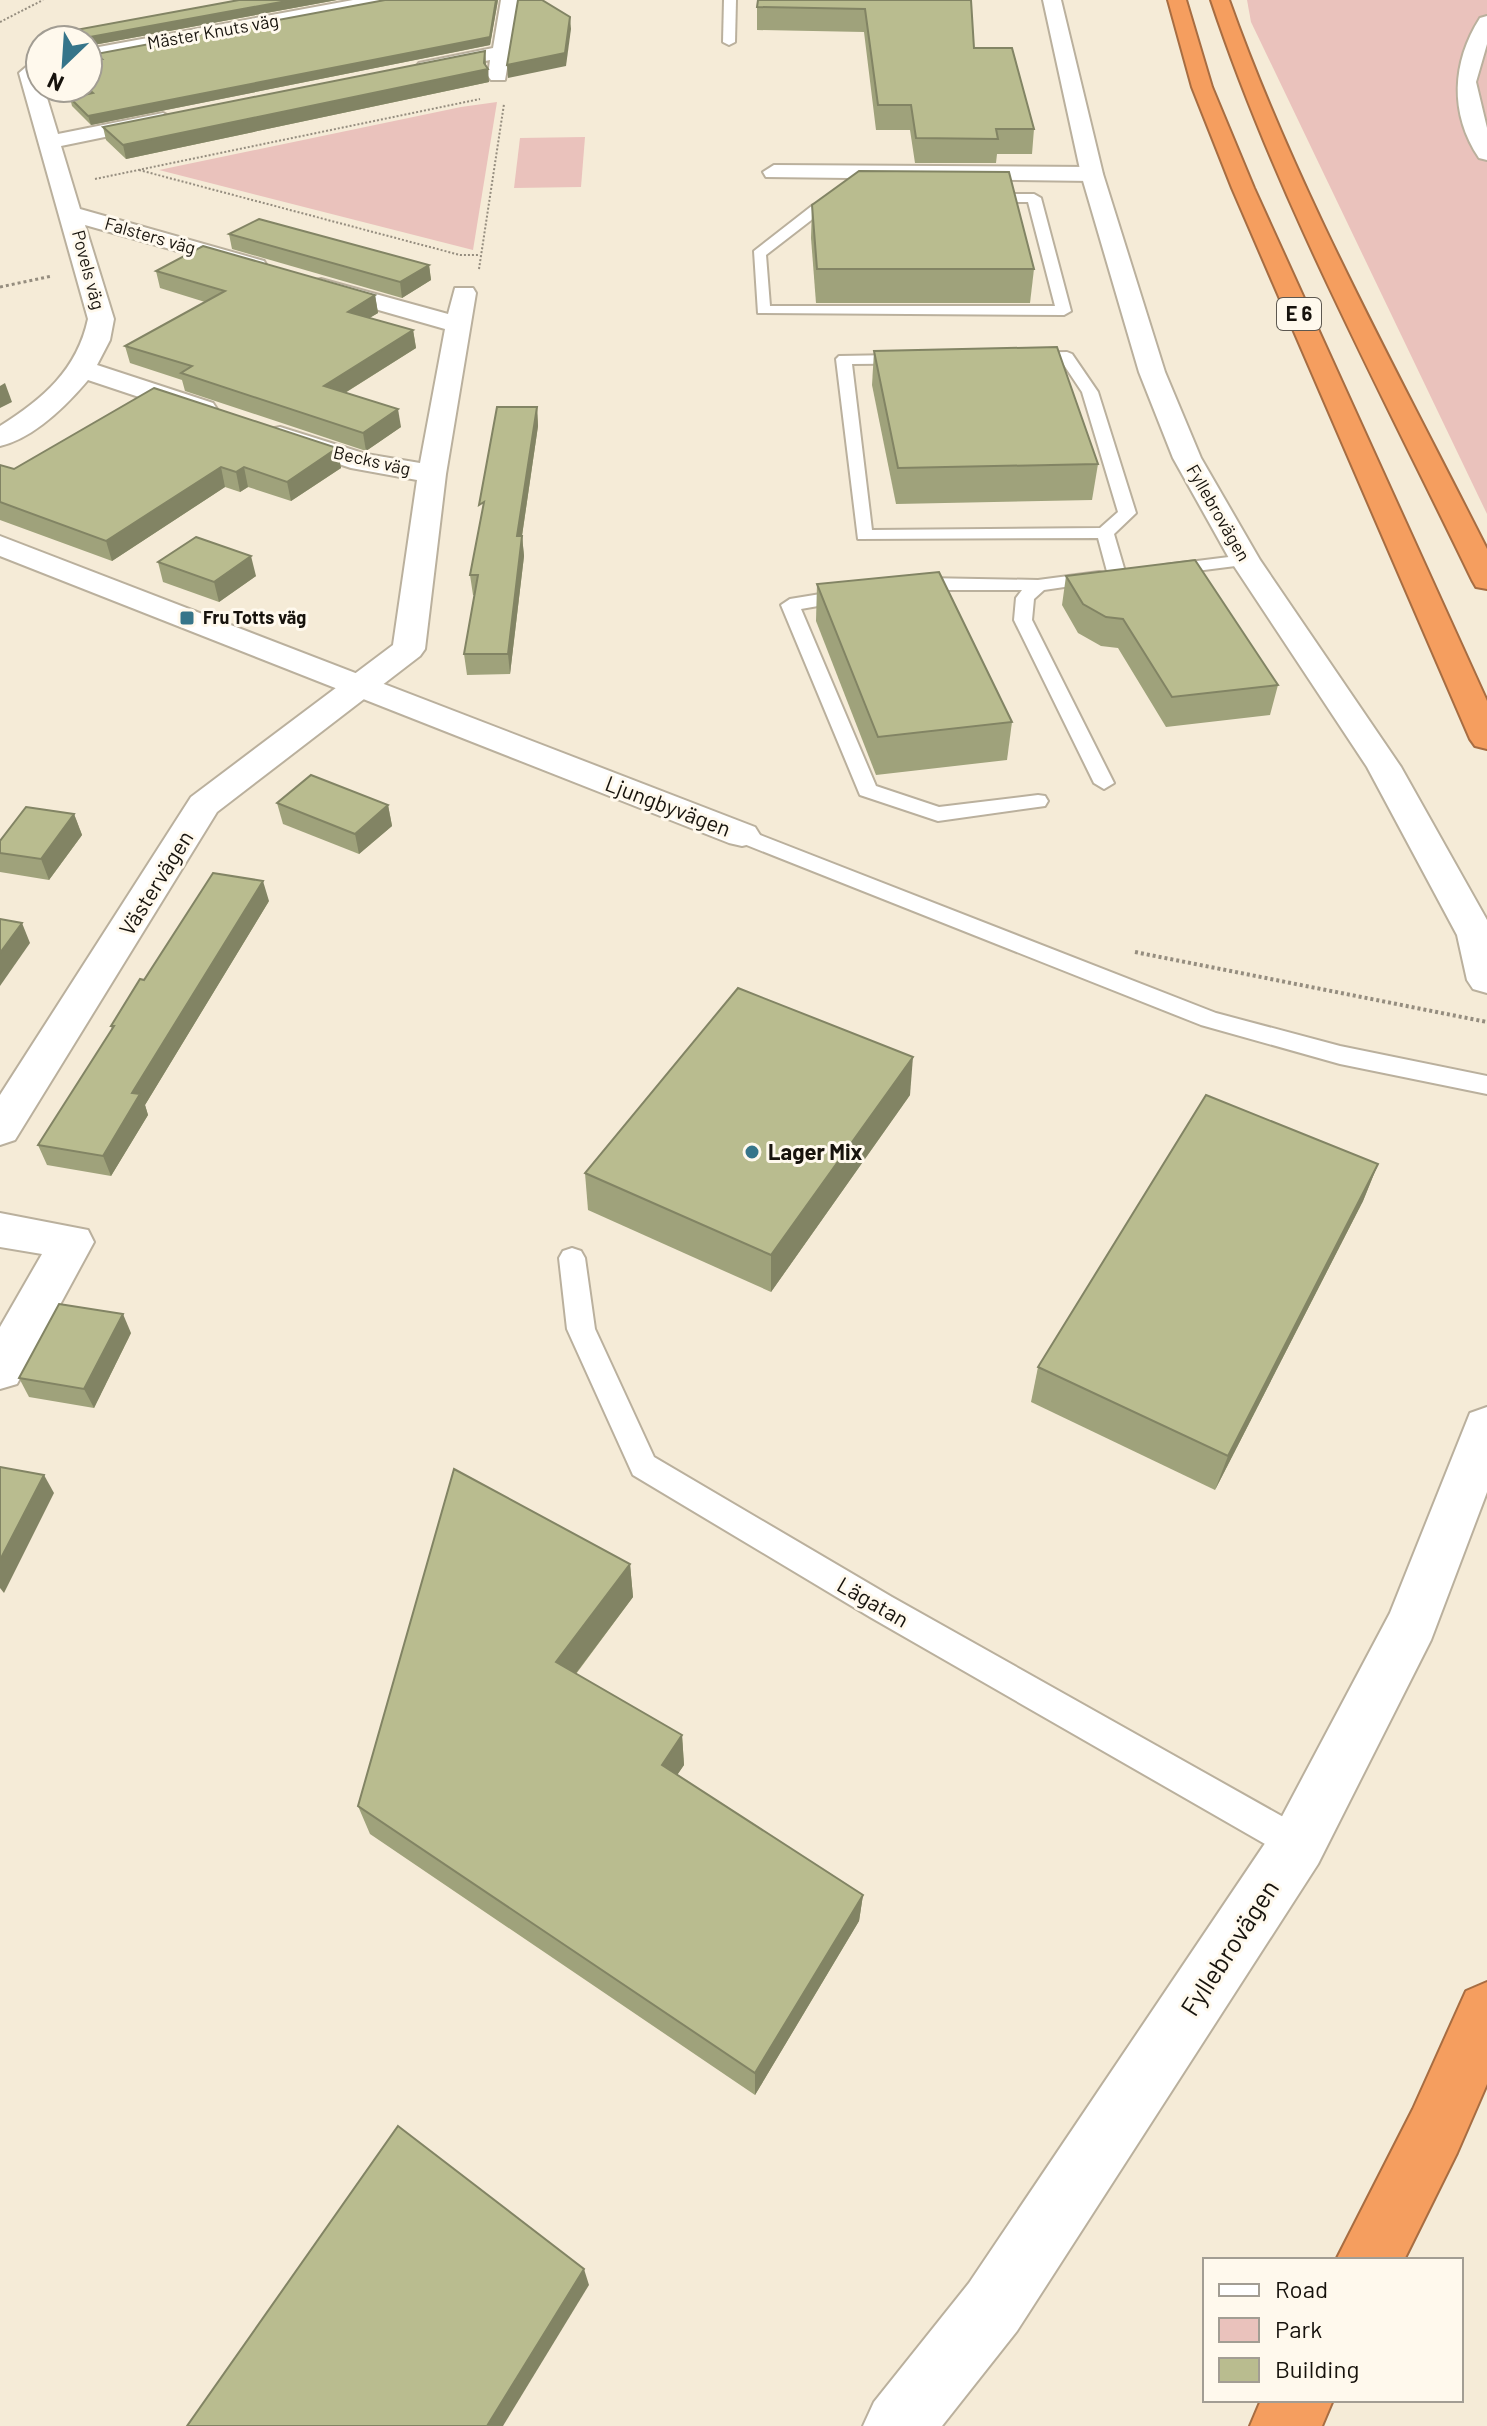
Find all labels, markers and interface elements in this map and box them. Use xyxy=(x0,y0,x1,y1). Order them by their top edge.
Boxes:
street label: Mäster Knuts väg xyxy=(145,9,280,53)
north arrow xyxy=(24,24,104,104)
text: N xyxy=(43,68,67,98)
street label: Falsters väg xyxy=(102,212,198,258)
street label: Povels väg xyxy=(68,228,110,312)
road number: E 6 xyxy=(1277,298,1321,330)
street label: Becks väg xyxy=(331,440,413,480)
street label: Fyllebrovägen xyxy=(1182,460,1255,565)
place label: Fru Totts väg xyxy=(203,606,306,628)
marker: Fru Totts väg xyxy=(178,609,196,627)
street label: Ljungbyvägen xyxy=(602,769,735,841)
street label: Västervägen xyxy=(113,825,198,940)
place label: Lager Mix xyxy=(768,1138,863,1164)
marker: Lager Mix xyxy=(743,1143,761,1161)
street label: Lägatan xyxy=(833,1570,914,1632)
street label: Fyllebrovägen xyxy=(1173,1873,1284,2021)
legend xyxy=(1203,2258,1463,2402)
text: Road xyxy=(1275,2274,1328,2303)
text: Park xyxy=(1275,2314,1322,2343)
text: Building xyxy=(1275,2354,1359,2383)

